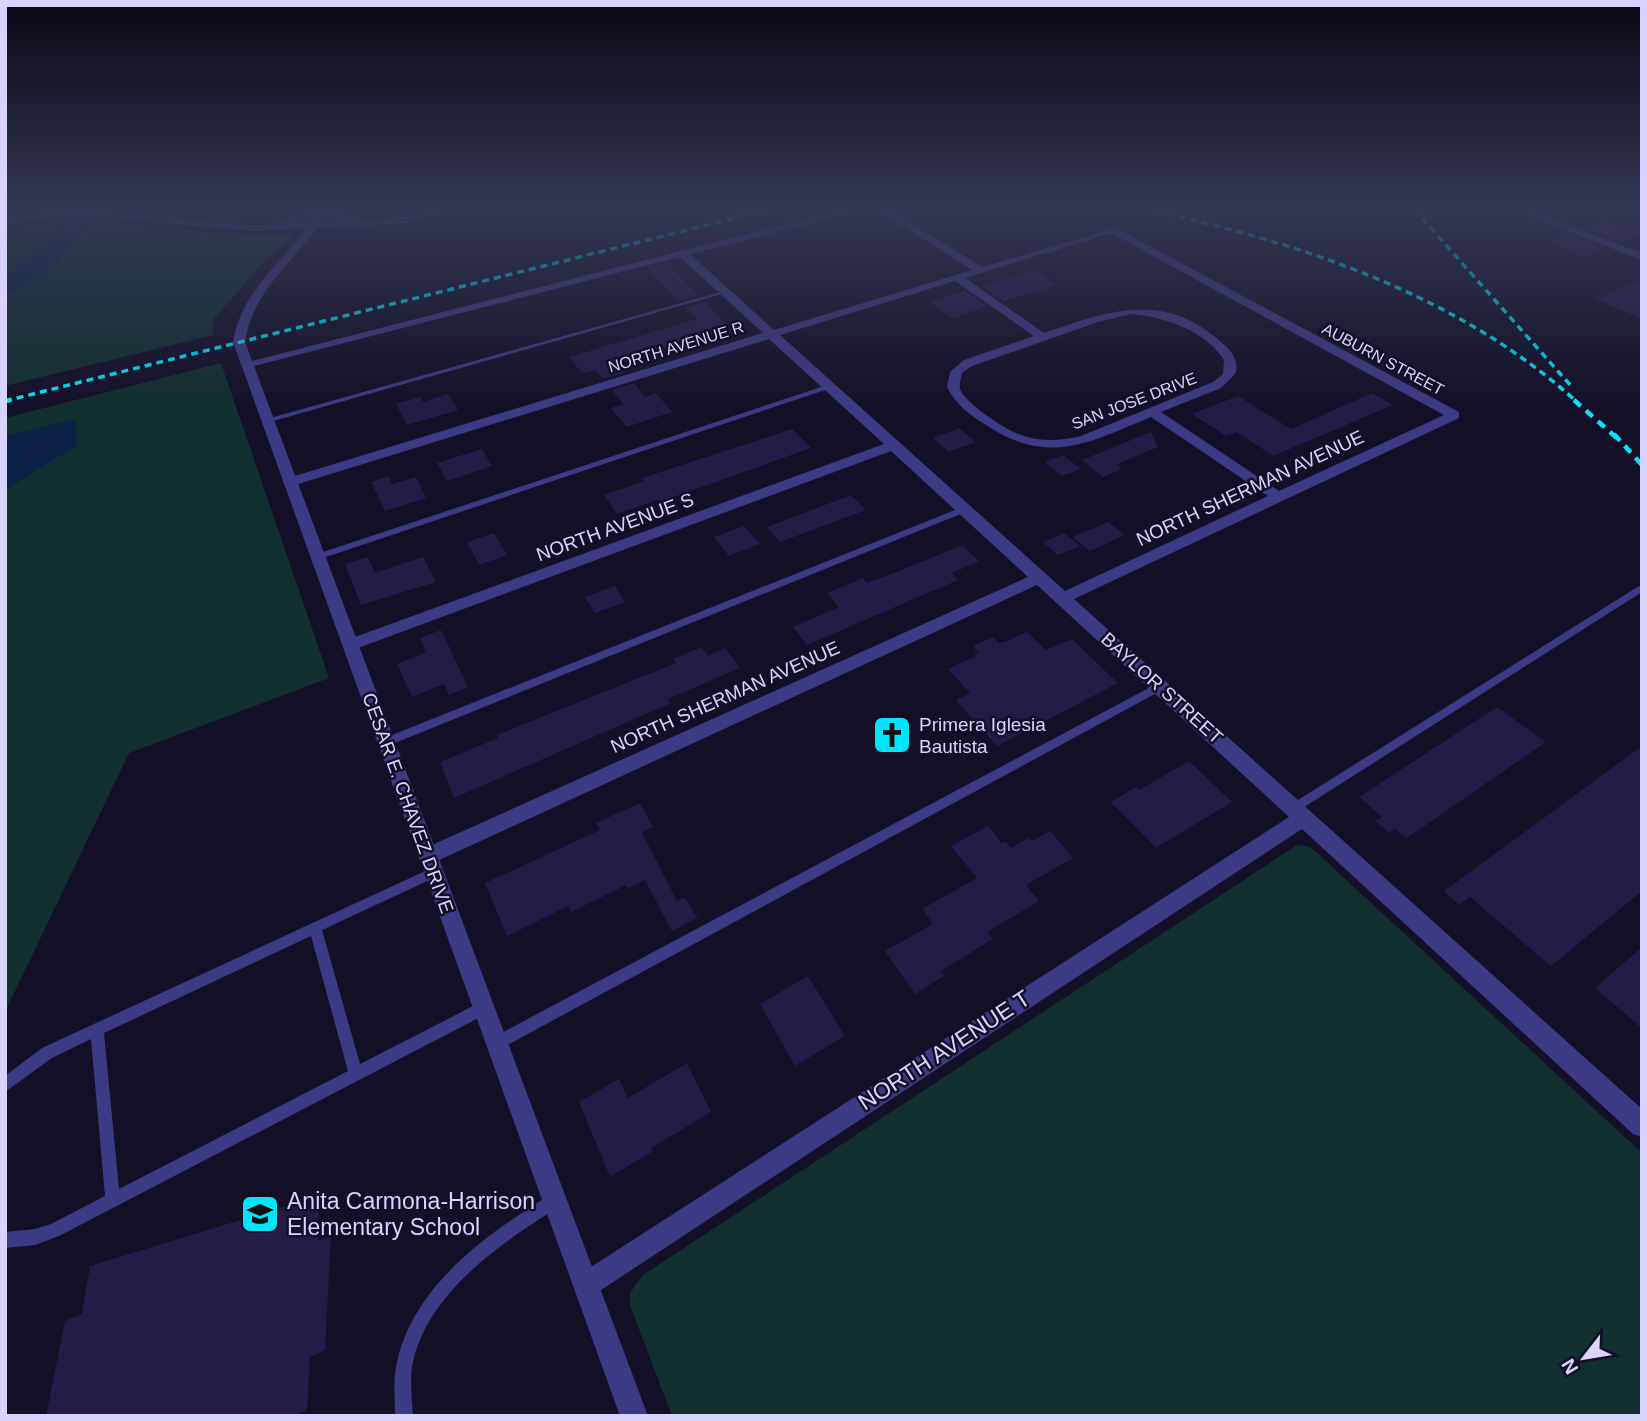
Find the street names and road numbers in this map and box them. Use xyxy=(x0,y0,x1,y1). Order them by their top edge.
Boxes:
street label: NORTH AVENUE R xyxy=(606,318,746,376)
street label: AUBURN STREET xyxy=(1319,320,1447,398)
street label: SAN JOSE DRIVE xyxy=(1069,369,1199,433)
street label: NORTH SHERMAN AVENUE xyxy=(1133,426,1367,550)
street label: NORTH AVENUE S xyxy=(533,489,697,565)
street label: BAYLOR STREET xyxy=(1097,628,1227,748)
street label: NORTH SHERMAN AVENUE xyxy=(607,637,843,757)
street label: CESAR E. CHAVEZ DRIVE xyxy=(358,690,458,916)
street label: NORTH AVENUE T xyxy=(853,985,1035,1115)

